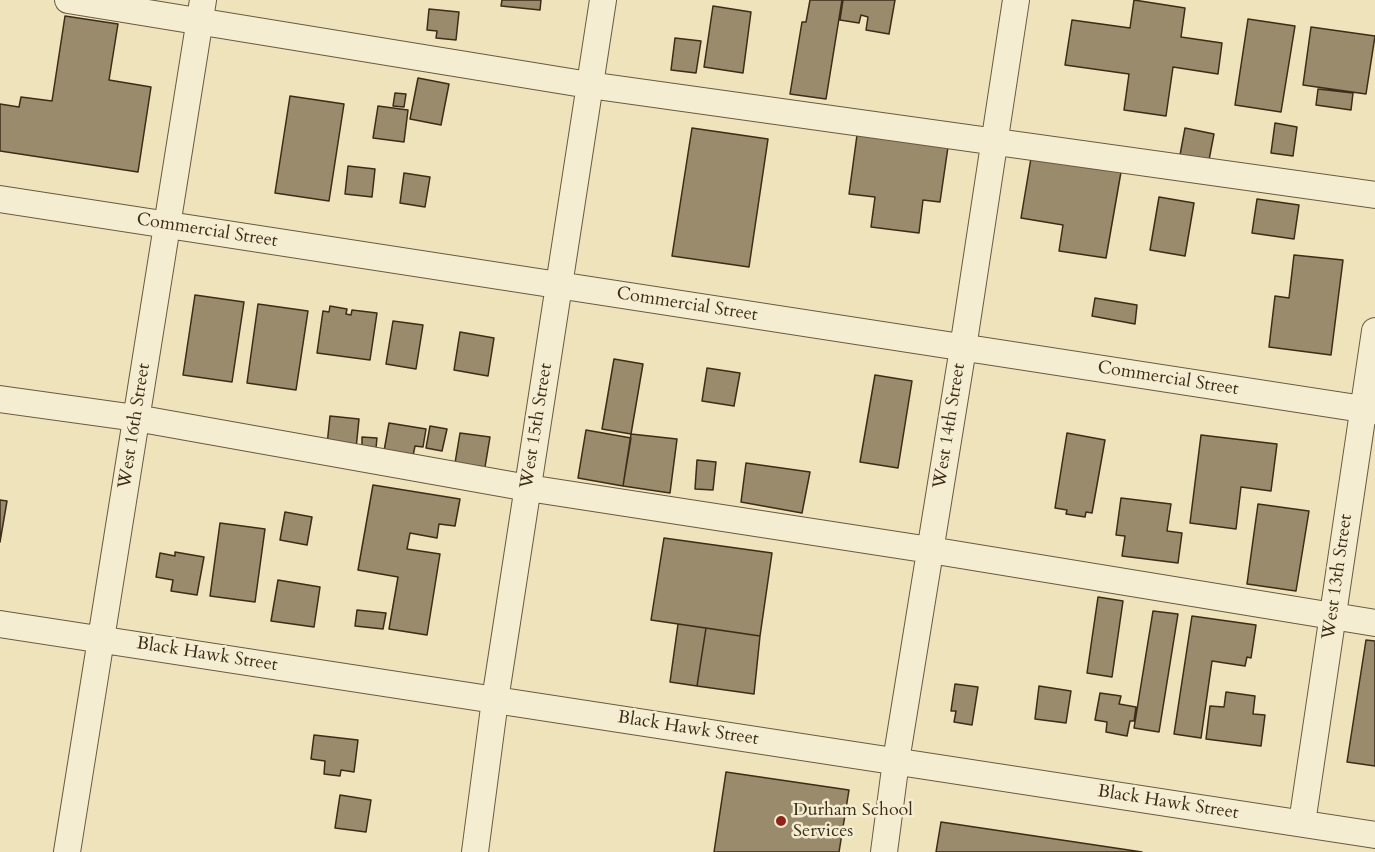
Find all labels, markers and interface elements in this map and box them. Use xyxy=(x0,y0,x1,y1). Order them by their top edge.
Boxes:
street label: Commercial Street xyxy=(135,209,279,253)
street label: Commercial Street xyxy=(615,283,759,327)
street label: Commercial Street xyxy=(1096,357,1240,401)
street label: West 16th Street xyxy=(114,362,156,490)
street label: West 15th Street xyxy=(516,362,558,490)
street label: West 14th Street xyxy=(929,362,971,490)
street label: West 13th Street xyxy=(1318,513,1358,641)
street label: Black Hawk Street xyxy=(135,633,279,677)
street label: Black Hawk Street xyxy=(616,707,760,751)
street label: Black Hawk Street xyxy=(1096,781,1240,825)
place label: Durham School Services xyxy=(793,800,913,842)
marker: Durham School Services xyxy=(774,814,788,828)

